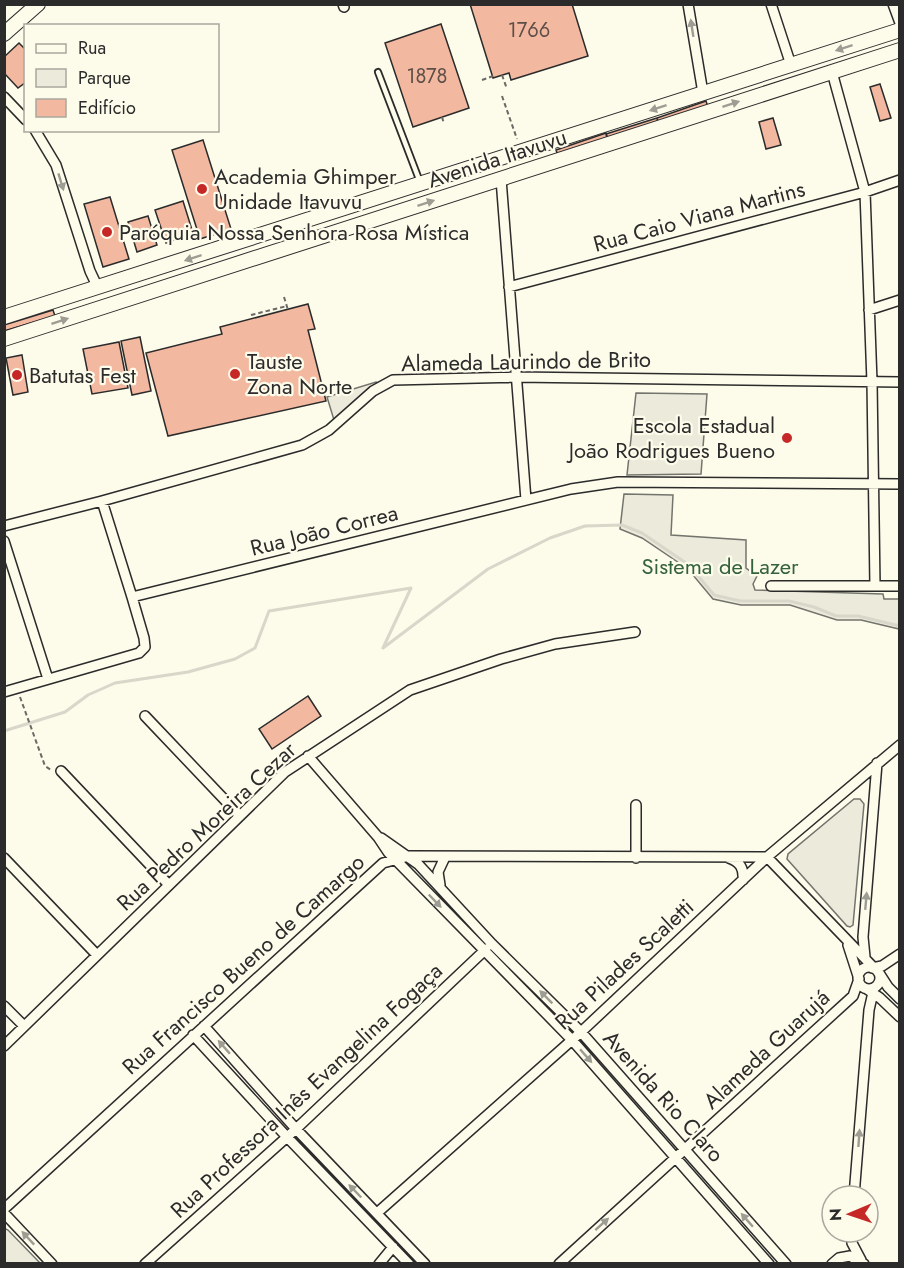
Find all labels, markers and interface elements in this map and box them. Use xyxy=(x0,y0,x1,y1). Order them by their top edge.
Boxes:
house number: 1766 xyxy=(508,16,550,45)
one-way arrow xyxy=(688,19,697,38)
legend xyxy=(24,24,219,132)
text: Rua xyxy=(78,35,106,61)
one-way arrow xyxy=(835,44,853,53)
house number: 1878 xyxy=(406,62,448,91)
text: Parque xyxy=(78,65,131,91)
text: Edifício xyxy=(78,95,136,121)
one-way arrow xyxy=(722,99,740,109)
one-way arrow xyxy=(649,103,667,113)
street label: Avenida Itavuvu xyxy=(423,120,571,196)
place label: Academia Ghimper Unidade Itavuvu xyxy=(214,160,397,217)
street label: Rua Caio Viana Martins xyxy=(590,172,809,260)
one-way arrow xyxy=(57,173,67,191)
marker: Academia Ghimper Unidade Itavuvu xyxy=(195,182,209,196)
one-way arrow xyxy=(417,198,435,207)
place label: Paróquia Nossa Senhora Rosa Mística xyxy=(119,216,469,248)
marker: Paróquia Nossa Senhora Rosa Mística xyxy=(100,225,114,239)
one-way arrow xyxy=(184,253,202,263)
one-way arrow xyxy=(51,316,69,325)
street label: Alameda Laurindo de Brito xyxy=(401,343,651,379)
place label: Tauste Zona Norte xyxy=(247,345,352,402)
place label: Batutas Fest xyxy=(29,359,137,391)
marker: Tauste Zona Norte xyxy=(228,367,242,381)
marker: Batutas Fest xyxy=(10,368,24,382)
place label: Escola Estadual João Rodrigues Bueno xyxy=(566,409,775,466)
marker: Escola Estadual João Rodrigues Bueno xyxy=(780,431,794,445)
street label: Rua João Correa xyxy=(247,496,401,564)
park label: Sistema de Lazer xyxy=(641,550,799,582)
street label: Rua Pedro Moreira Cezar xyxy=(109,734,303,918)
street label: Rua Francisco Bueno de Camargo xyxy=(115,846,371,1082)
street label: Rua Pilades Scaletti xyxy=(547,891,701,1037)
one-way arrow xyxy=(861,892,871,911)
one-way arrow xyxy=(428,894,442,909)
street label: Rua Professora Inês Evangelina Fogaça xyxy=(163,955,449,1225)
street label: Alameda Guarujá xyxy=(696,982,836,1116)
one-way arrow xyxy=(539,991,553,1005)
street label: Avenida Rio Claro xyxy=(596,1023,732,1169)
one-way arrow xyxy=(217,1039,230,1055)
one-way arrow xyxy=(579,1048,592,1063)
one-way arrow xyxy=(854,1128,863,1147)
one-way arrow xyxy=(349,1184,363,1198)
north arrow xyxy=(820,1184,880,1244)
text: N xyxy=(824,1208,847,1221)
one-way arrow xyxy=(740,1212,754,1227)
one-way arrow xyxy=(595,1217,610,1231)
one-way arrow xyxy=(21,1231,35,1246)

